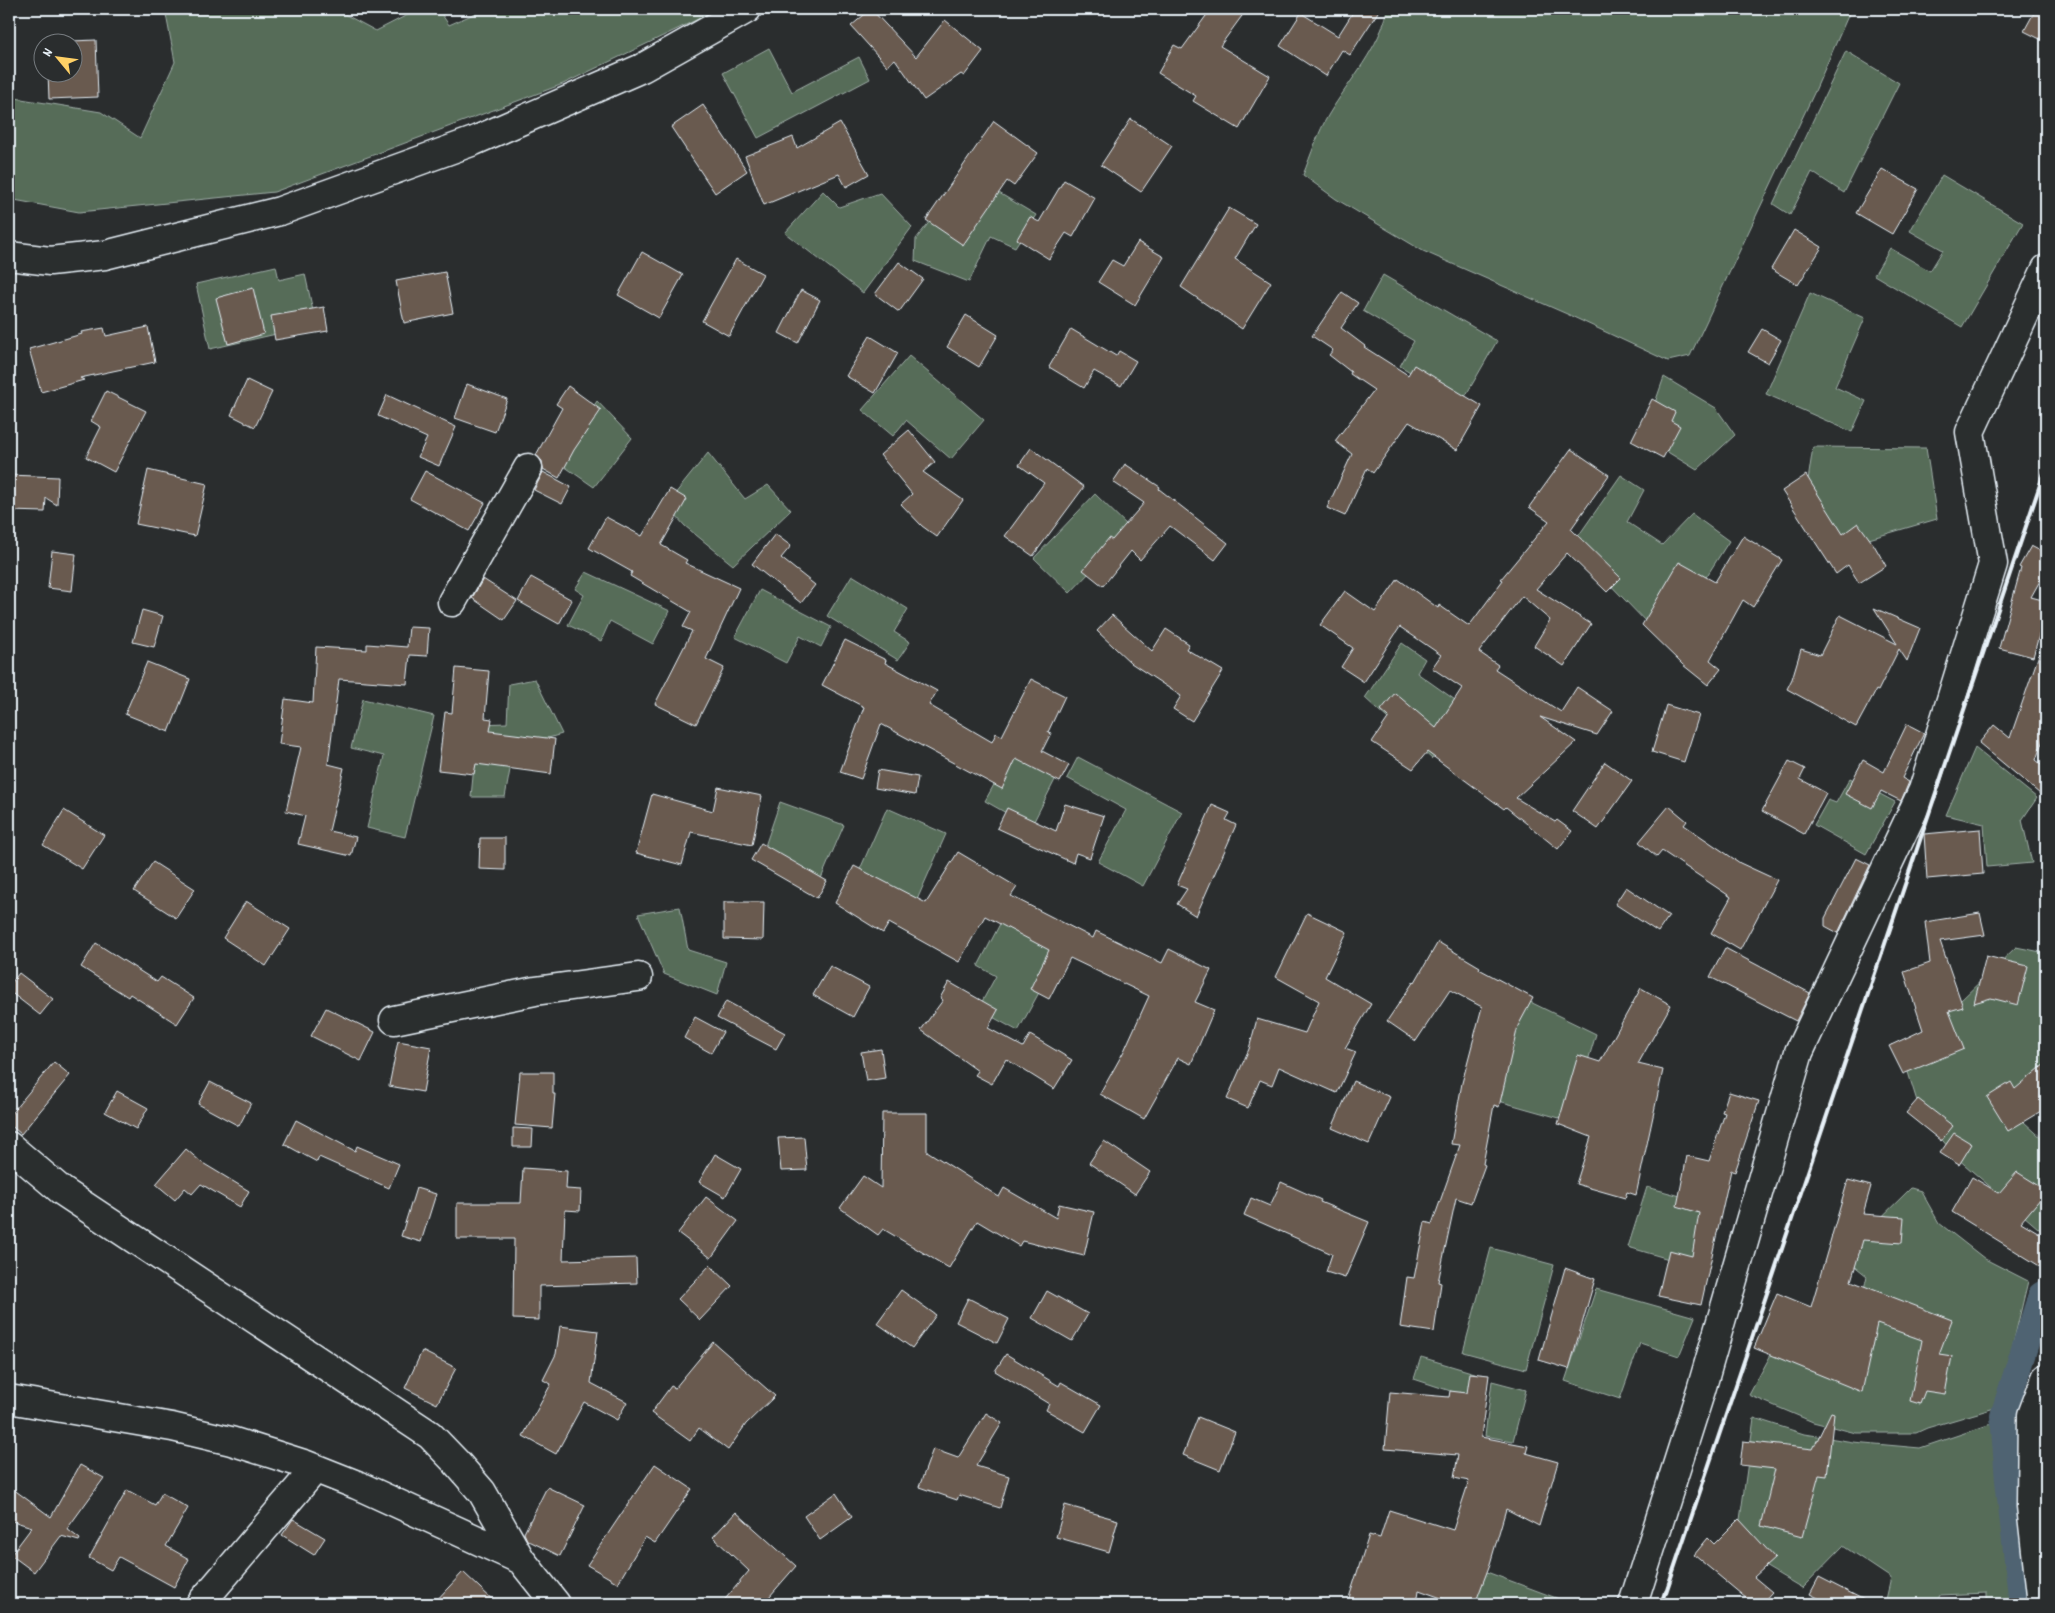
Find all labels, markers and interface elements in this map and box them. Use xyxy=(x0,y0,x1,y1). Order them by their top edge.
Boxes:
north arrow xyxy=(32,32,82,82)
text: N xyxy=(38,45,59,61)

